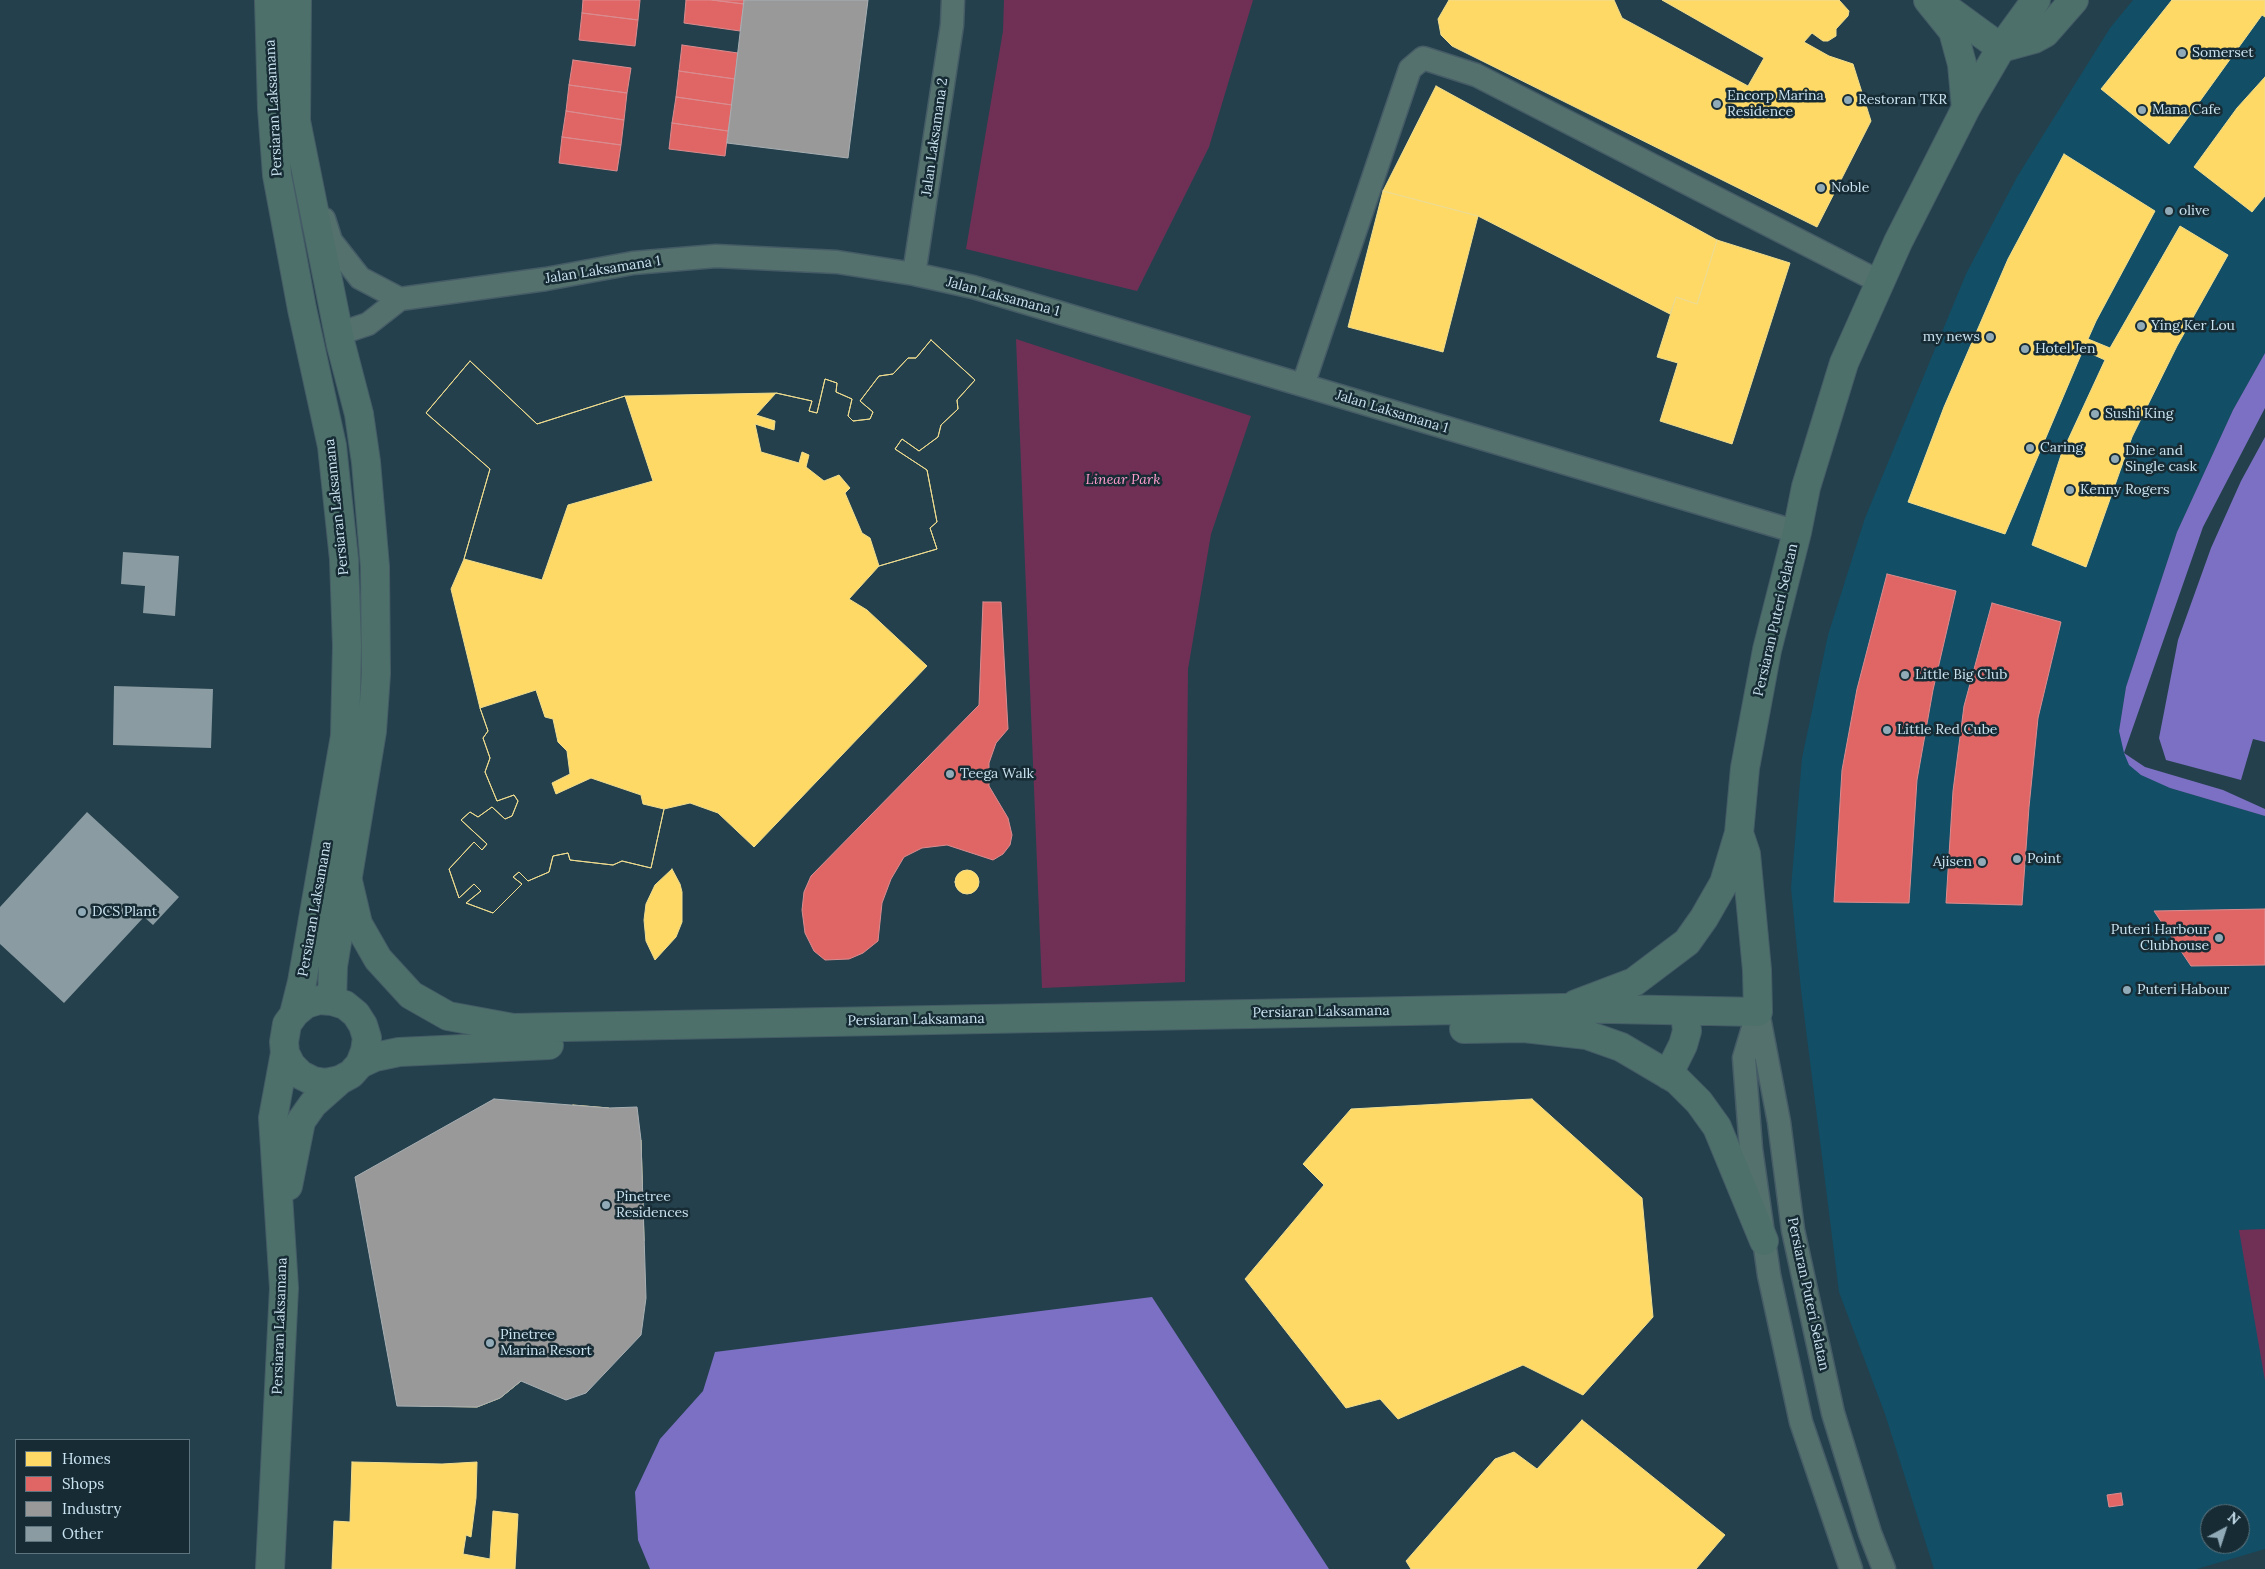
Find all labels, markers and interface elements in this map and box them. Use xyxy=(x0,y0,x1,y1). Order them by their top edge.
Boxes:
street label: Persiaran Laksamana xyxy=(262,39,286,177)
place label: Somerset xyxy=(2192,45,2254,61)
marker: Somerset xyxy=(2176,47,2188,59)
street label: Jalan Laksamana 2 xyxy=(918,77,952,197)
place label: Encorp Marina Residence xyxy=(1727,88,1824,120)
place label: Restoran TKR xyxy=(1858,92,1947,108)
marker: Restoran TKR xyxy=(1842,94,1854,106)
marker: Encorp Marina Residence xyxy=(1711,98,1723,110)
place label: Mana Cafe xyxy=(2152,102,2221,118)
marker: Mana Cafe xyxy=(2136,104,2148,116)
place label: Noble xyxy=(1831,180,1869,196)
marker: Noble xyxy=(1815,182,1827,194)
place label: olive xyxy=(2179,203,2210,219)
marker: olive xyxy=(2163,205,2175,217)
street label: Jalan Laksamana 1 xyxy=(544,253,662,287)
street label: Jalan Laksamana 1 xyxy=(945,274,1061,320)
place label: Ying Ker Lou xyxy=(2151,318,2235,334)
marker: Ying Ker Lou xyxy=(2135,320,2147,332)
place label: my news xyxy=(1923,329,1980,345)
marker: my news xyxy=(1984,331,1996,343)
place label: Hotel Jen xyxy=(2035,341,2095,357)
marker: Hotel Jen xyxy=(2019,343,2031,355)
street label: Jalan Laksamana 1 xyxy=(1334,387,1450,437)
place label: Sushi King xyxy=(2105,406,2173,422)
marker: Sushi King xyxy=(2089,408,2101,420)
street label: Persiaran Laksamana xyxy=(321,438,353,576)
place label: Caring xyxy=(2040,440,2083,456)
marker: Caring xyxy=(2024,442,2036,454)
place label: Dine and Single cask xyxy=(2125,443,2197,476)
marker: Dine and Single cask xyxy=(2109,453,2121,465)
park label: Linear Park xyxy=(1086,472,1160,488)
place label: Kenny Rogers xyxy=(2080,482,2170,498)
marker: Kenny Rogers xyxy=(2064,484,2076,496)
street label: Persiaran Puteri Selatan xyxy=(1750,542,1802,698)
place label: Little Big Club xyxy=(1915,667,2007,683)
marker: Little Big Club xyxy=(1899,669,1911,681)
place label: Little Red Cube xyxy=(1897,722,1997,738)
marker: Little Red Cube xyxy=(1881,724,1893,736)
place label: Teega Walk xyxy=(960,766,1034,782)
marker: Teega Walk xyxy=(944,768,956,780)
street label: Persiaran Laksamana xyxy=(295,840,335,978)
place label: Point xyxy=(2027,851,2061,867)
marker: Point xyxy=(2011,853,2023,865)
place label: Ajisen xyxy=(1933,854,1972,870)
marker: Ajisen xyxy=(1976,856,1988,868)
place label: DCS Plant xyxy=(92,904,157,920)
marker: DCS Plant xyxy=(76,906,88,918)
place label: Puteri Harbour Clubhouse xyxy=(2111,922,2209,954)
marker: Puteri Harbour Clubhouse xyxy=(2213,932,2225,944)
place label: Puteri Habour xyxy=(2137,982,2229,998)
marker: Puteri Habour xyxy=(2121,984,2133,996)
street label: Persiaran Laksamana xyxy=(1252,1002,1390,1022)
street label: Persiaran Laksamana xyxy=(847,1010,985,1030)
place label: Pinetree Residences xyxy=(616,1189,689,1222)
marker: Pinetree Residences xyxy=(600,1199,612,1211)
street label: Persiaran Puteri Selatan xyxy=(1784,1216,1832,1372)
street label: Persiaran Laksamana xyxy=(269,1257,291,1395)
place label: Pinetree Marina Resort xyxy=(500,1327,592,1360)
marker: Pinetree Marina Resort xyxy=(484,1337,496,1349)
legend xyxy=(15,1439,190,1554)
text: Homes xyxy=(62,1449,111,1468)
text: Shops xyxy=(62,1474,104,1493)
text: Industry xyxy=(62,1499,121,1518)
north arrow xyxy=(2200,1504,2250,1554)
text: N xyxy=(2224,1508,2244,1529)
text: Other xyxy=(62,1524,103,1543)

